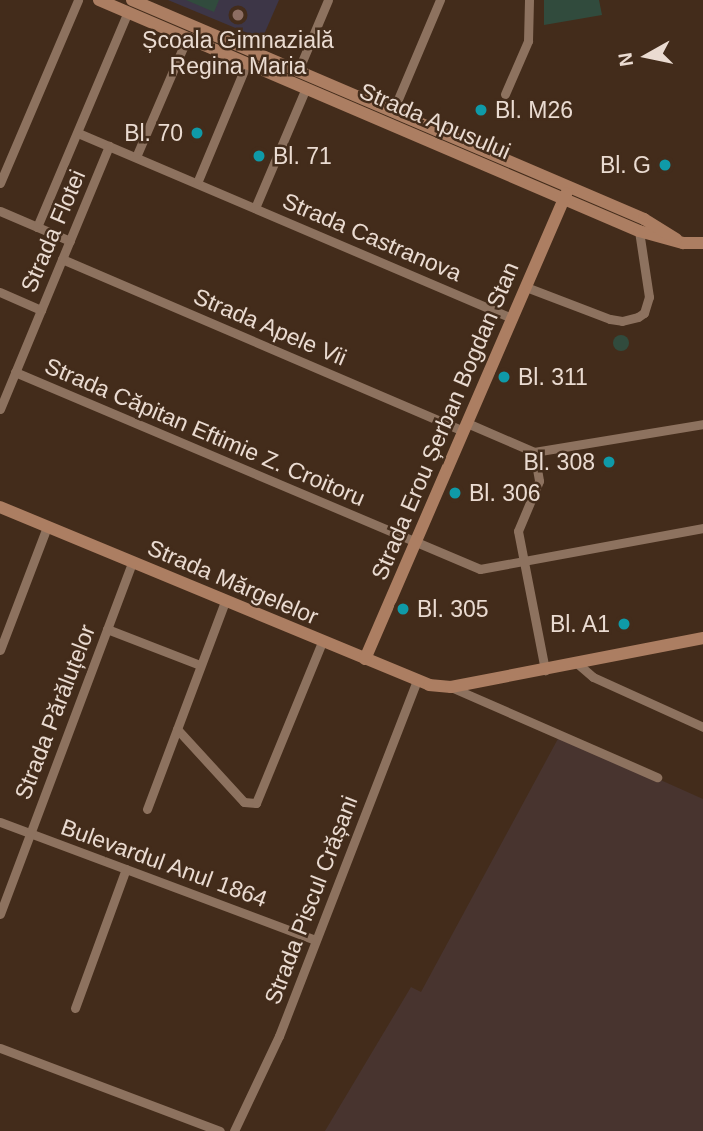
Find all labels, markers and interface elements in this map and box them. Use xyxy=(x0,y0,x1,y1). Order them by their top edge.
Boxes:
marker: Școala Gimnazială Regina Maria xyxy=(230,7,246,23)
north arrow xyxy=(612,21,682,91)
place label: Școala Gimnazială Regina Maria xyxy=(142,26,334,80)
text: N xyxy=(614,51,637,68)
street label: Strada Apusului xyxy=(355,77,515,165)
place label: Bl. M26 xyxy=(495,96,573,124)
marker: Bl. M26 xyxy=(473,102,489,118)
place label: Bl. 70 xyxy=(124,119,183,147)
marker: Bl. 70 xyxy=(189,125,205,141)
place label: Bl. 71 xyxy=(273,142,332,170)
marker: Bl. 71 xyxy=(251,148,267,164)
place label: Bl. G xyxy=(600,151,651,179)
marker: Bl. G xyxy=(657,157,673,173)
street label: Strada Flotei xyxy=(15,166,91,296)
street label: Strada Castranova xyxy=(278,187,466,287)
street label: Strada Erou Șerban Bogdan Stan xyxy=(365,258,525,584)
street label: Strada Apele Vii xyxy=(189,282,351,372)
street label: Strada Căpitan Eftimie Z. Croitoru xyxy=(41,352,369,512)
place label: Bl. 311 xyxy=(518,363,588,391)
marker: Bl. 311 xyxy=(496,369,512,385)
place label: Bl. 308 xyxy=(523,448,595,476)
marker: Bl. 308 xyxy=(601,454,617,470)
place label: Bl. 306 xyxy=(469,479,541,507)
marker: Bl. 306 xyxy=(447,485,463,501)
street label: Strada Mărgelelor xyxy=(143,534,323,630)
place label: Bl. 305 xyxy=(417,595,489,623)
marker: Bl. 305 xyxy=(395,601,411,617)
place label: Bl. A1 xyxy=(549,610,610,638)
marker: Bl. A1 xyxy=(616,616,632,632)
street label: Strada Părăluțelor xyxy=(9,621,101,803)
street label: Strada Piscul Crășani xyxy=(258,792,364,1008)
street label: Bulevardul Anul 1864 xyxy=(57,813,271,913)

